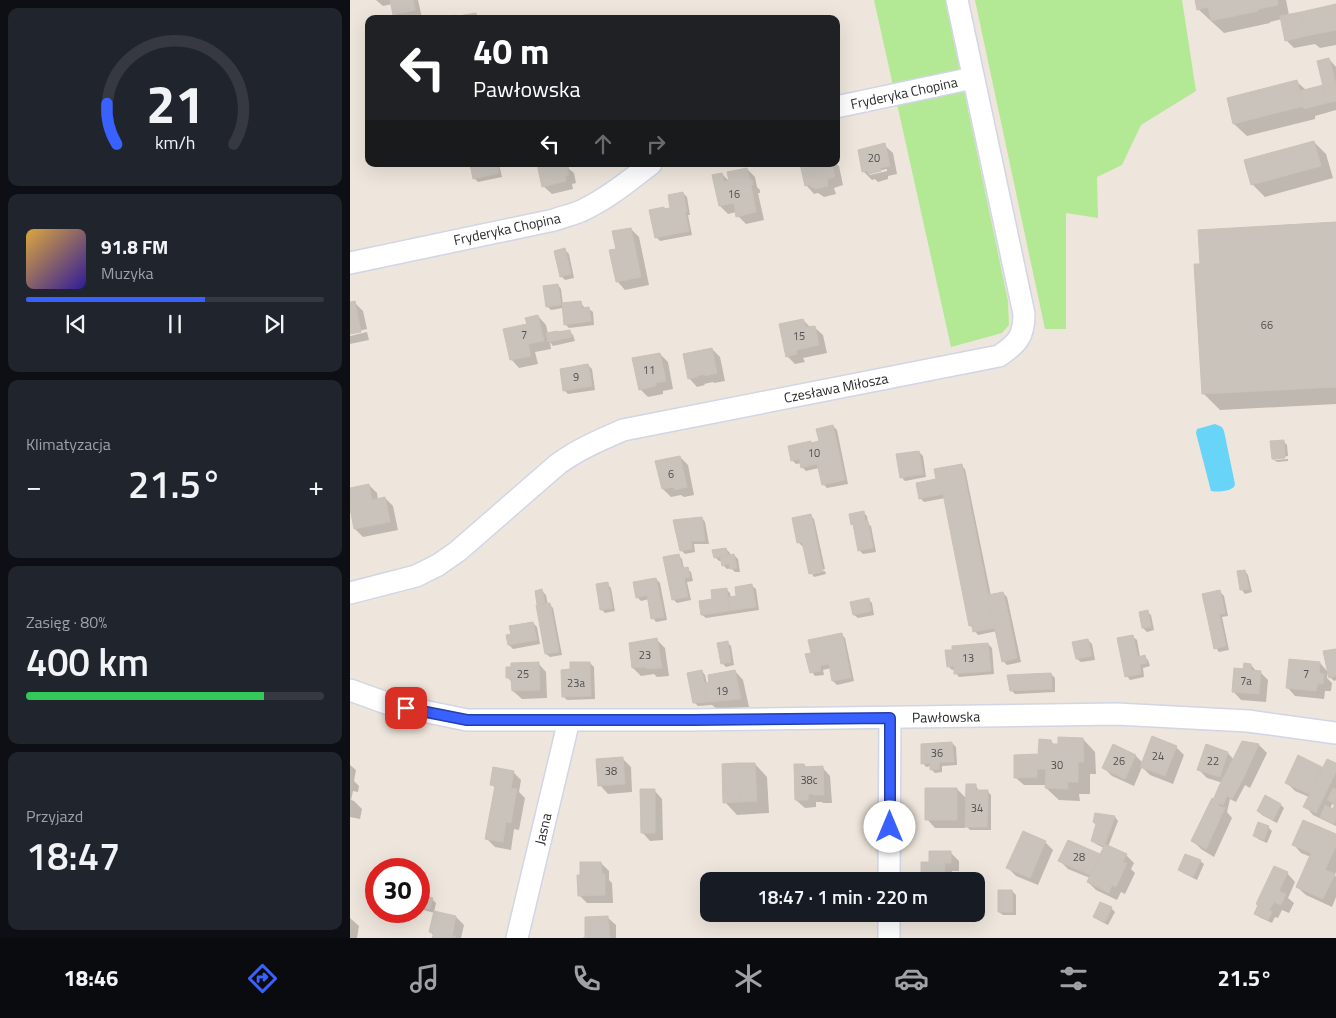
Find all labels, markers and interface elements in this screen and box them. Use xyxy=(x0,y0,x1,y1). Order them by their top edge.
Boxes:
text: 40 m xyxy=(473,24,549,78)
icon: left xyxy=(390,35,455,100)
text: 21 xyxy=(146,64,204,143)
street label: Fryderyka Chopina xyxy=(848,71,959,114)
text: Pawłowska xyxy=(473,72,580,106)
text: km/h xyxy=(155,129,195,156)
icon: left xyxy=(536,130,564,158)
icon: ahead xyxy=(589,130,617,158)
icon: right xyxy=(642,130,670,158)
house number: 20 xyxy=(868,150,880,166)
house number: 16 xyxy=(728,186,740,202)
street label: Fryderyka Chopina xyxy=(451,207,562,250)
text: 91.8 FM xyxy=(101,232,168,261)
text: Muzyka xyxy=(101,261,154,285)
icon: previous xyxy=(62,310,90,338)
icon: pause xyxy=(161,310,189,338)
icon: next xyxy=(260,310,288,338)
house number: 66 xyxy=(1261,317,1273,333)
house number: 7 xyxy=(521,327,527,343)
house number: 15 xyxy=(793,328,805,344)
house number: 11 xyxy=(643,362,655,378)
street label: Czesława Miłosza xyxy=(782,367,890,408)
house number: 9 xyxy=(573,369,579,385)
text: Klimatyzacja xyxy=(26,432,111,456)
house number: 10 xyxy=(808,445,820,461)
text: 21.5° xyxy=(128,455,222,513)
text: − xyxy=(26,464,42,507)
text: + xyxy=(308,464,324,507)
house number: 6 xyxy=(668,466,674,482)
text: Zasięg · 80% xyxy=(26,610,107,634)
text: 400 km xyxy=(26,633,149,691)
house number: 23 xyxy=(639,647,651,663)
house number: 13 xyxy=(962,650,974,666)
house number: 25 xyxy=(517,666,529,682)
house number: 7 xyxy=(1303,666,1309,682)
house number: 7a xyxy=(1240,673,1252,689)
house number: 23a xyxy=(567,675,585,691)
house number: 19 xyxy=(716,683,728,699)
pin xyxy=(385,687,427,729)
icon: arrive xyxy=(392,694,420,722)
street label: Pawłowska xyxy=(912,705,980,728)
house number: 36 xyxy=(931,745,943,761)
house number: 24 xyxy=(1152,748,1164,764)
house number: 26 xyxy=(1113,753,1125,769)
house number: 22 xyxy=(1207,753,1219,769)
house number: 30 xyxy=(1051,757,1063,773)
house number: 38 xyxy=(605,763,617,779)
house number: 38c xyxy=(800,772,818,788)
position arrow xyxy=(863,800,915,852)
house number: 34 xyxy=(971,800,983,816)
text: Przyjazd xyxy=(26,804,83,828)
street label: Jasna xyxy=(529,811,556,847)
text: 18:47 xyxy=(26,827,120,885)
house number: 28 xyxy=(1073,849,1085,865)
speed limit sign: 30 xyxy=(365,858,430,923)
text: 18:47 · 1 min · 220 m xyxy=(757,882,928,911)
text: 18:46 xyxy=(64,961,118,995)
icon: directions xyxy=(245,961,280,996)
icon: music xyxy=(407,961,442,996)
icon: phone xyxy=(569,961,604,996)
icon: climate xyxy=(731,961,766,996)
icon: car xyxy=(894,961,929,996)
icon: filters xyxy=(1056,961,1091,996)
text: 21.5° xyxy=(1218,961,1272,995)

